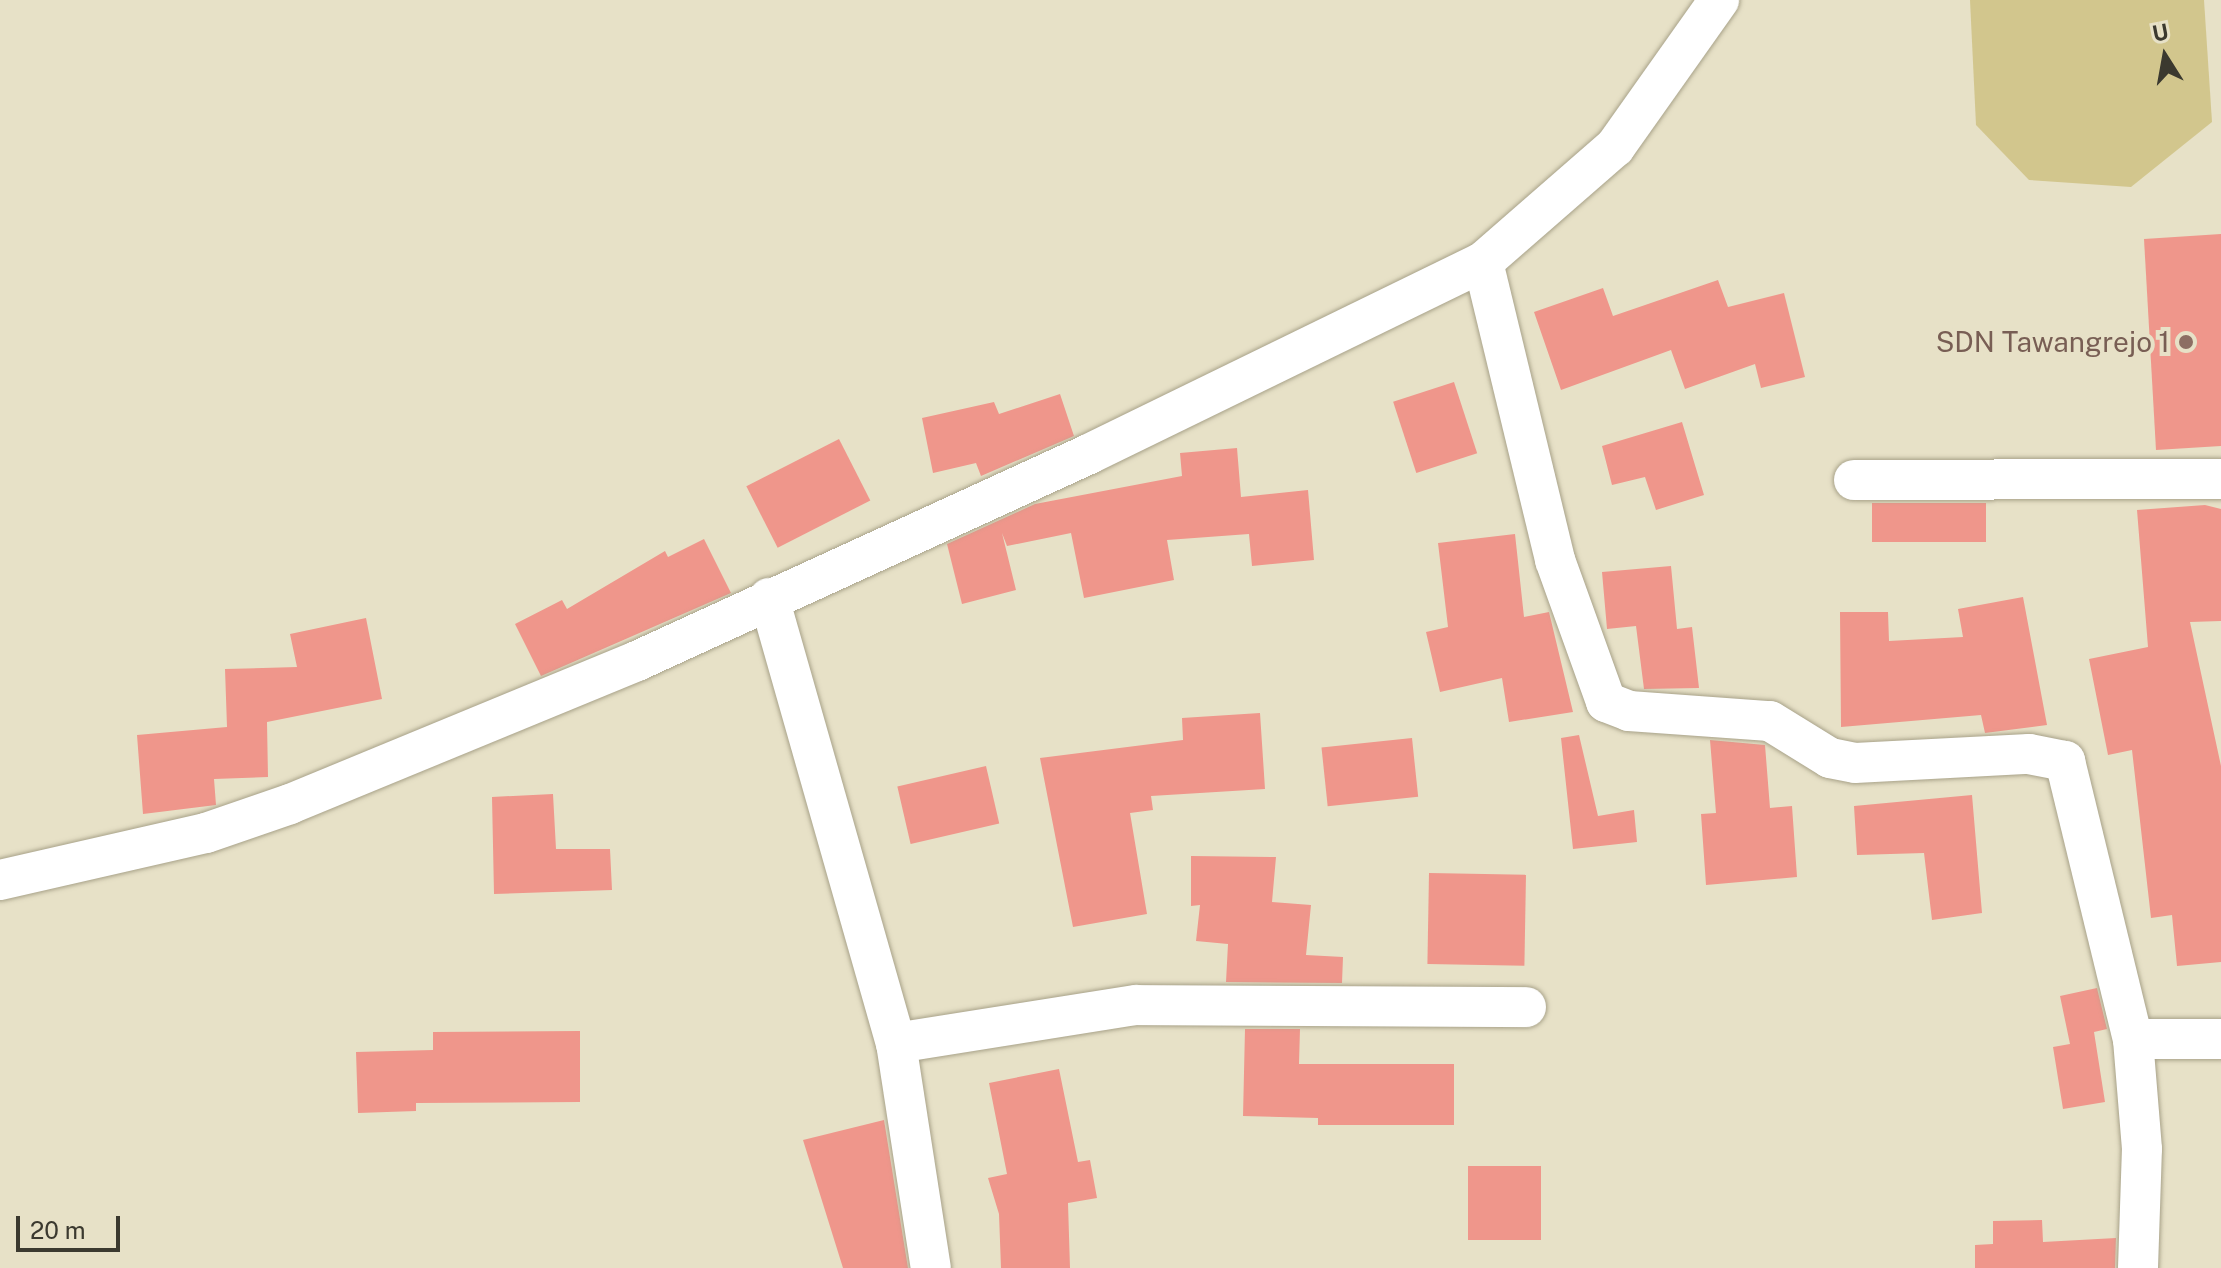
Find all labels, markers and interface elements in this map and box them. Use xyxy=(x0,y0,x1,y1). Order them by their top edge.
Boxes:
north arrow xyxy=(2125,16,2205,96)
text: U xyxy=(2150,18,2171,47)
place label: SDN Tawangrejo 1 xyxy=(1935,325,2170,359)
marker: SDN Tawangrejo 1 xyxy=(2177,333,2195,351)
scale bar xyxy=(20,1200,124,1250)
text: 20 m xyxy=(30,1216,86,1244)

